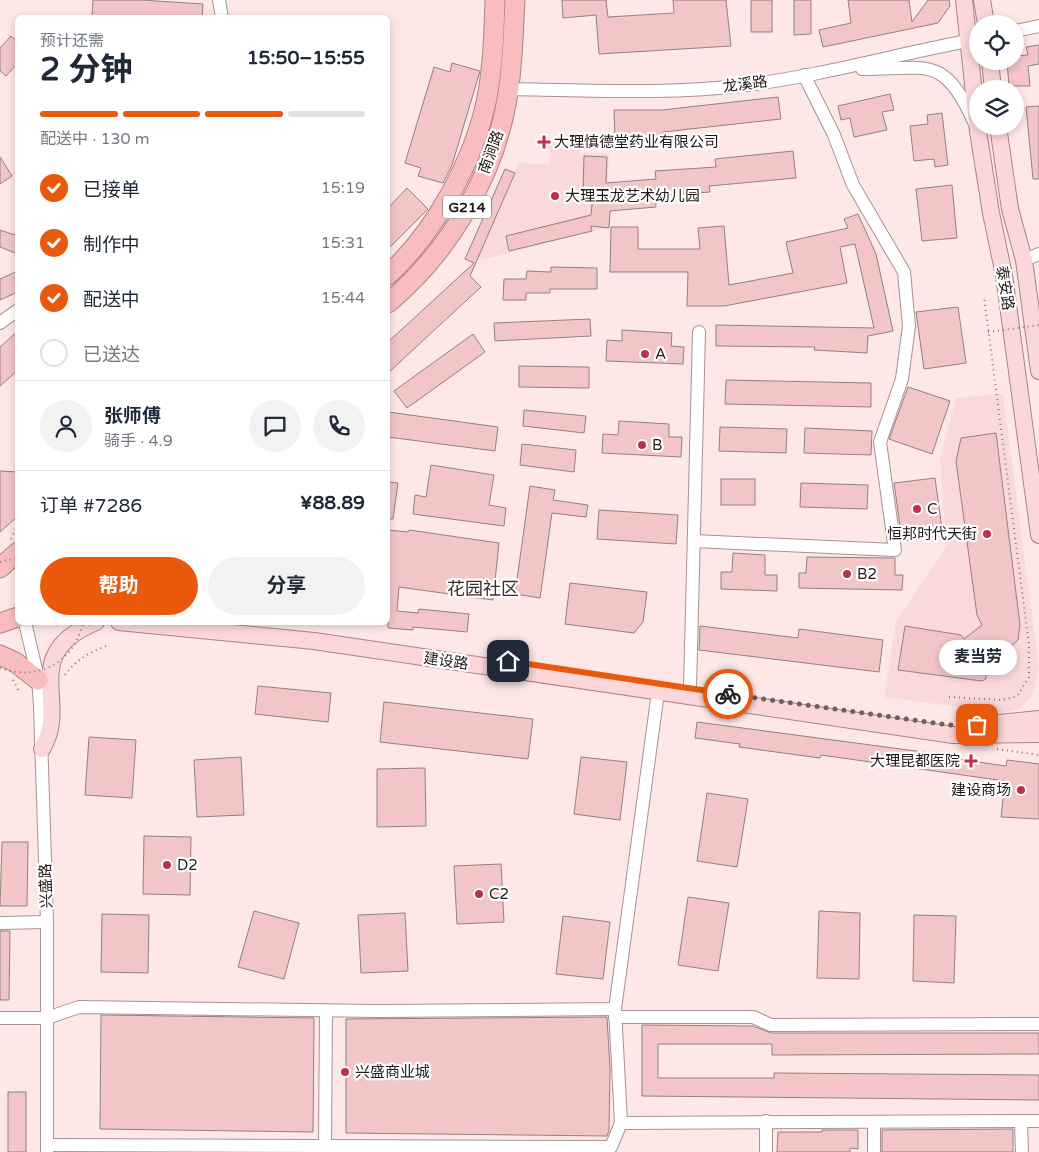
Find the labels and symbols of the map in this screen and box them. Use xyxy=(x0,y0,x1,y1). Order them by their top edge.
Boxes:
street label: 龙溪路 xyxy=(722,72,768,96)
street label: 南涧路 xyxy=(475,128,507,176)
place label: 大理慎德堂药业有限公司 xyxy=(554,133,719,151)
marker: 大理慎德堂药业有限公司 xyxy=(538,136,550,148)
place label: 大理玉龙艺术幼儿园 xyxy=(565,187,700,205)
marker: 大理玉龙艺术幼儿园 xyxy=(549,190,561,202)
road number: G214 xyxy=(443,196,491,218)
street label: 泰安路 xyxy=(993,264,1017,312)
place label: A xyxy=(655,345,666,363)
marker: A xyxy=(639,348,651,360)
place label: B xyxy=(652,436,662,454)
marker: B xyxy=(636,439,648,451)
place label: C xyxy=(927,500,937,518)
marker: C xyxy=(911,503,923,515)
place label: 恒邦时代天街 xyxy=(887,525,977,543)
marker: 恒邦时代天街 xyxy=(981,528,993,540)
place label: B2 xyxy=(857,565,877,583)
marker: B2 xyxy=(841,568,853,580)
district label: 花园社区 xyxy=(447,578,519,600)
pin xyxy=(487,640,529,682)
callout: 麦当劳 xyxy=(938,640,1016,675)
street label: 建设路 xyxy=(422,649,470,673)
courier xyxy=(703,669,753,719)
pin xyxy=(956,704,998,746)
place label: 大理昆都医院 xyxy=(870,752,960,770)
marker: 大理昆都医院 xyxy=(964,754,978,768)
place label: 建设商场 xyxy=(951,781,1011,799)
marker: 建设商场 xyxy=(1015,784,1027,796)
place label: D2 xyxy=(177,856,198,874)
marker: D2 xyxy=(161,859,173,871)
street label: 兴盛路 xyxy=(36,863,56,909)
place label: C2 xyxy=(489,885,509,903)
marker: C2 xyxy=(473,888,485,900)
place label: 兴盛商业城 xyxy=(355,1063,430,1081)
marker: 兴盛商业城 xyxy=(339,1066,351,1078)

